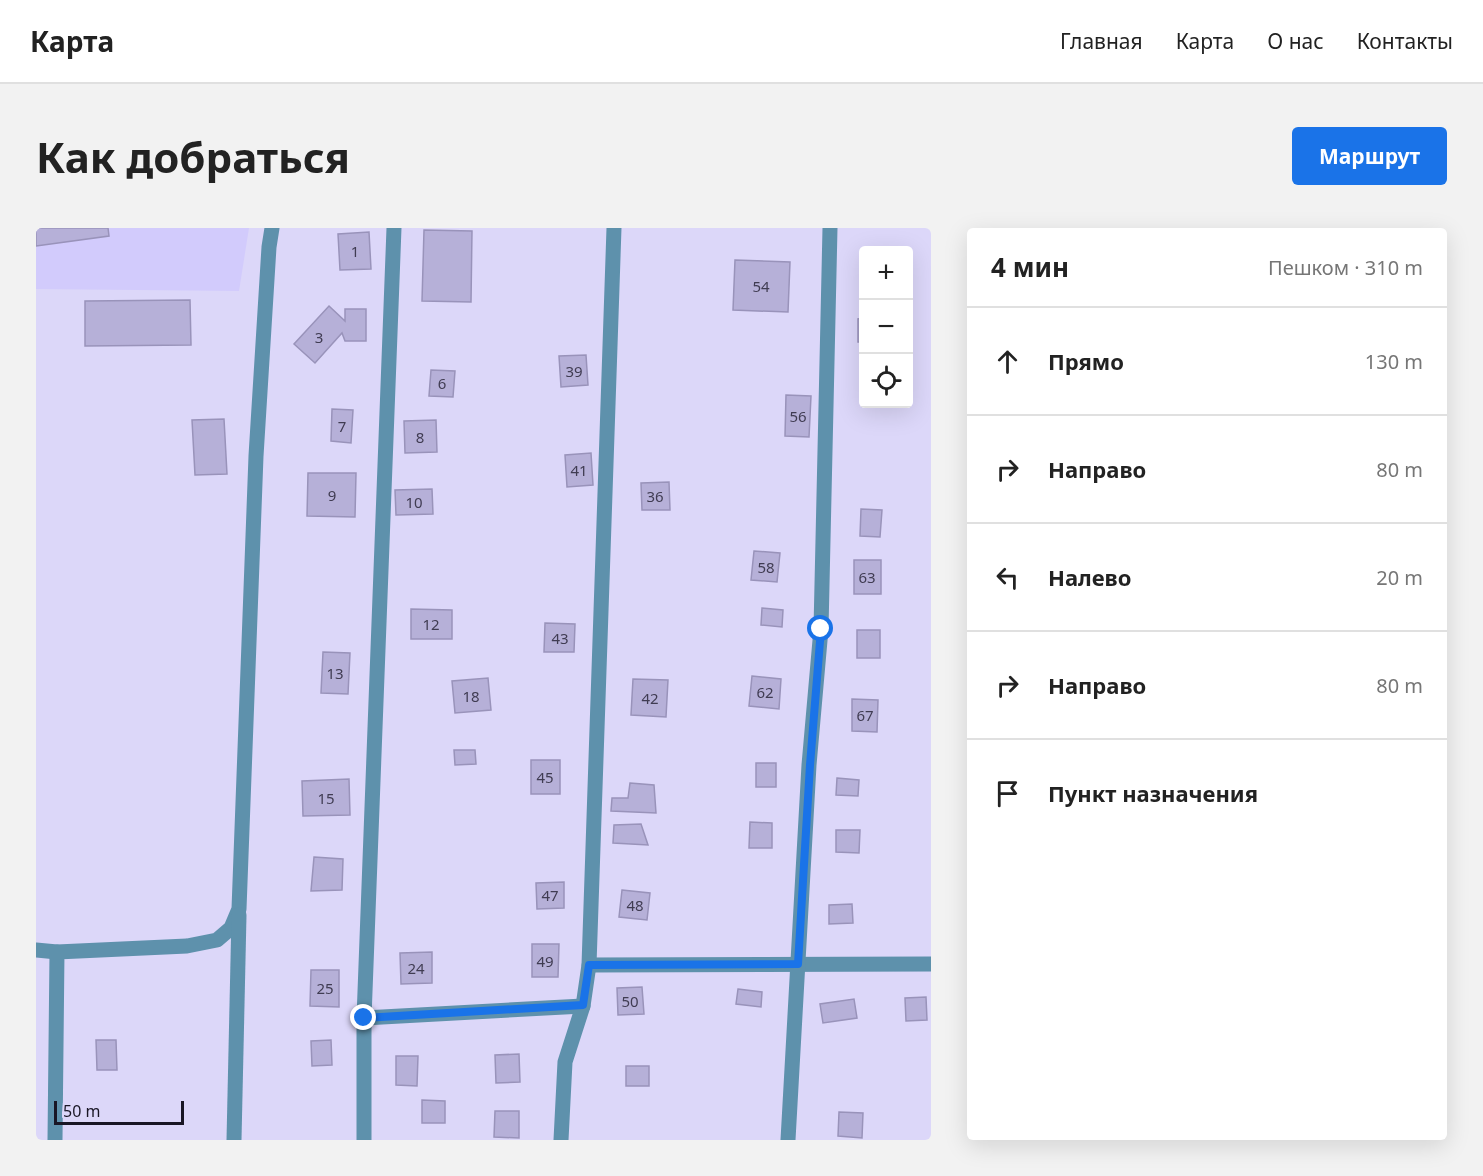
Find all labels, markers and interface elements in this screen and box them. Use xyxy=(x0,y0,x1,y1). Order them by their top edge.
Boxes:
text: Карта xyxy=(30,22,114,60)
text: Главная xyxy=(1060,27,1143,55)
text: Карта xyxy=(1176,27,1234,55)
text: О нас xyxy=(1267,27,1324,55)
text: Контакты xyxy=(1357,27,1453,55)
button: Маршрут xyxy=(1292,127,1447,185)
text: Как добраться xyxy=(36,128,350,185)
house number: 1 xyxy=(351,241,359,261)
map controls xyxy=(859,246,913,408)
button: + xyxy=(859,246,913,300)
text: 4 мин xyxy=(991,249,1069,285)
text: Пешком · 310 m xyxy=(1268,254,1423,281)
house number: 54 xyxy=(752,276,770,296)
button: − xyxy=(859,300,913,354)
house number: 3 xyxy=(315,327,323,347)
icon: ahead xyxy=(991,345,1024,378)
text: Прямо xyxy=(1048,346,1124,376)
text: 130 m xyxy=(1365,348,1423,375)
button: locate xyxy=(859,354,913,408)
house number: 39 xyxy=(565,361,583,381)
house number: 6 xyxy=(438,373,446,393)
house number: 56 xyxy=(789,406,807,426)
house number: 7 xyxy=(338,416,346,436)
house number: 8 xyxy=(416,427,424,447)
icon: right xyxy=(991,453,1024,486)
text: Направо xyxy=(1048,454,1146,484)
text: 80 m xyxy=(1376,456,1423,483)
house number: 41 xyxy=(570,460,588,480)
house number: 9 xyxy=(328,485,336,505)
house number: 36 xyxy=(646,486,664,506)
house number: 10 xyxy=(405,492,423,512)
house number: 58 xyxy=(757,557,775,577)
icon: left xyxy=(991,561,1024,594)
text: Налево xyxy=(1048,562,1131,592)
text: 20 m xyxy=(1376,564,1423,591)
house number: 63 xyxy=(858,567,876,587)
house number: 12 xyxy=(422,614,440,634)
route start xyxy=(807,615,833,641)
house number: 43 xyxy=(551,628,569,648)
house number: 13 xyxy=(326,663,344,683)
icon: right xyxy=(991,669,1024,702)
text: Направо xyxy=(1048,670,1146,700)
text: 80 m xyxy=(1376,672,1423,699)
house number: 62 xyxy=(756,682,774,702)
house number: 18 xyxy=(462,686,480,706)
house number: 42 xyxy=(641,688,659,708)
house number: 67 xyxy=(856,705,874,725)
house number: 45 xyxy=(536,767,554,787)
icon: arrive xyxy=(991,777,1024,810)
text: Пункт назначения xyxy=(1048,778,1258,808)
house number: 15 xyxy=(317,788,335,808)
house number: 47 xyxy=(541,885,559,905)
house number: 48 xyxy=(626,895,644,915)
house number: 49 xyxy=(536,951,554,971)
house number: 24 xyxy=(407,958,425,978)
house number: 25 xyxy=(316,978,334,998)
house number: 50 xyxy=(621,991,639,1011)
route end xyxy=(350,1004,376,1030)
scale bar xyxy=(54,1098,184,1126)
text: 50 m xyxy=(63,1100,100,1122)

